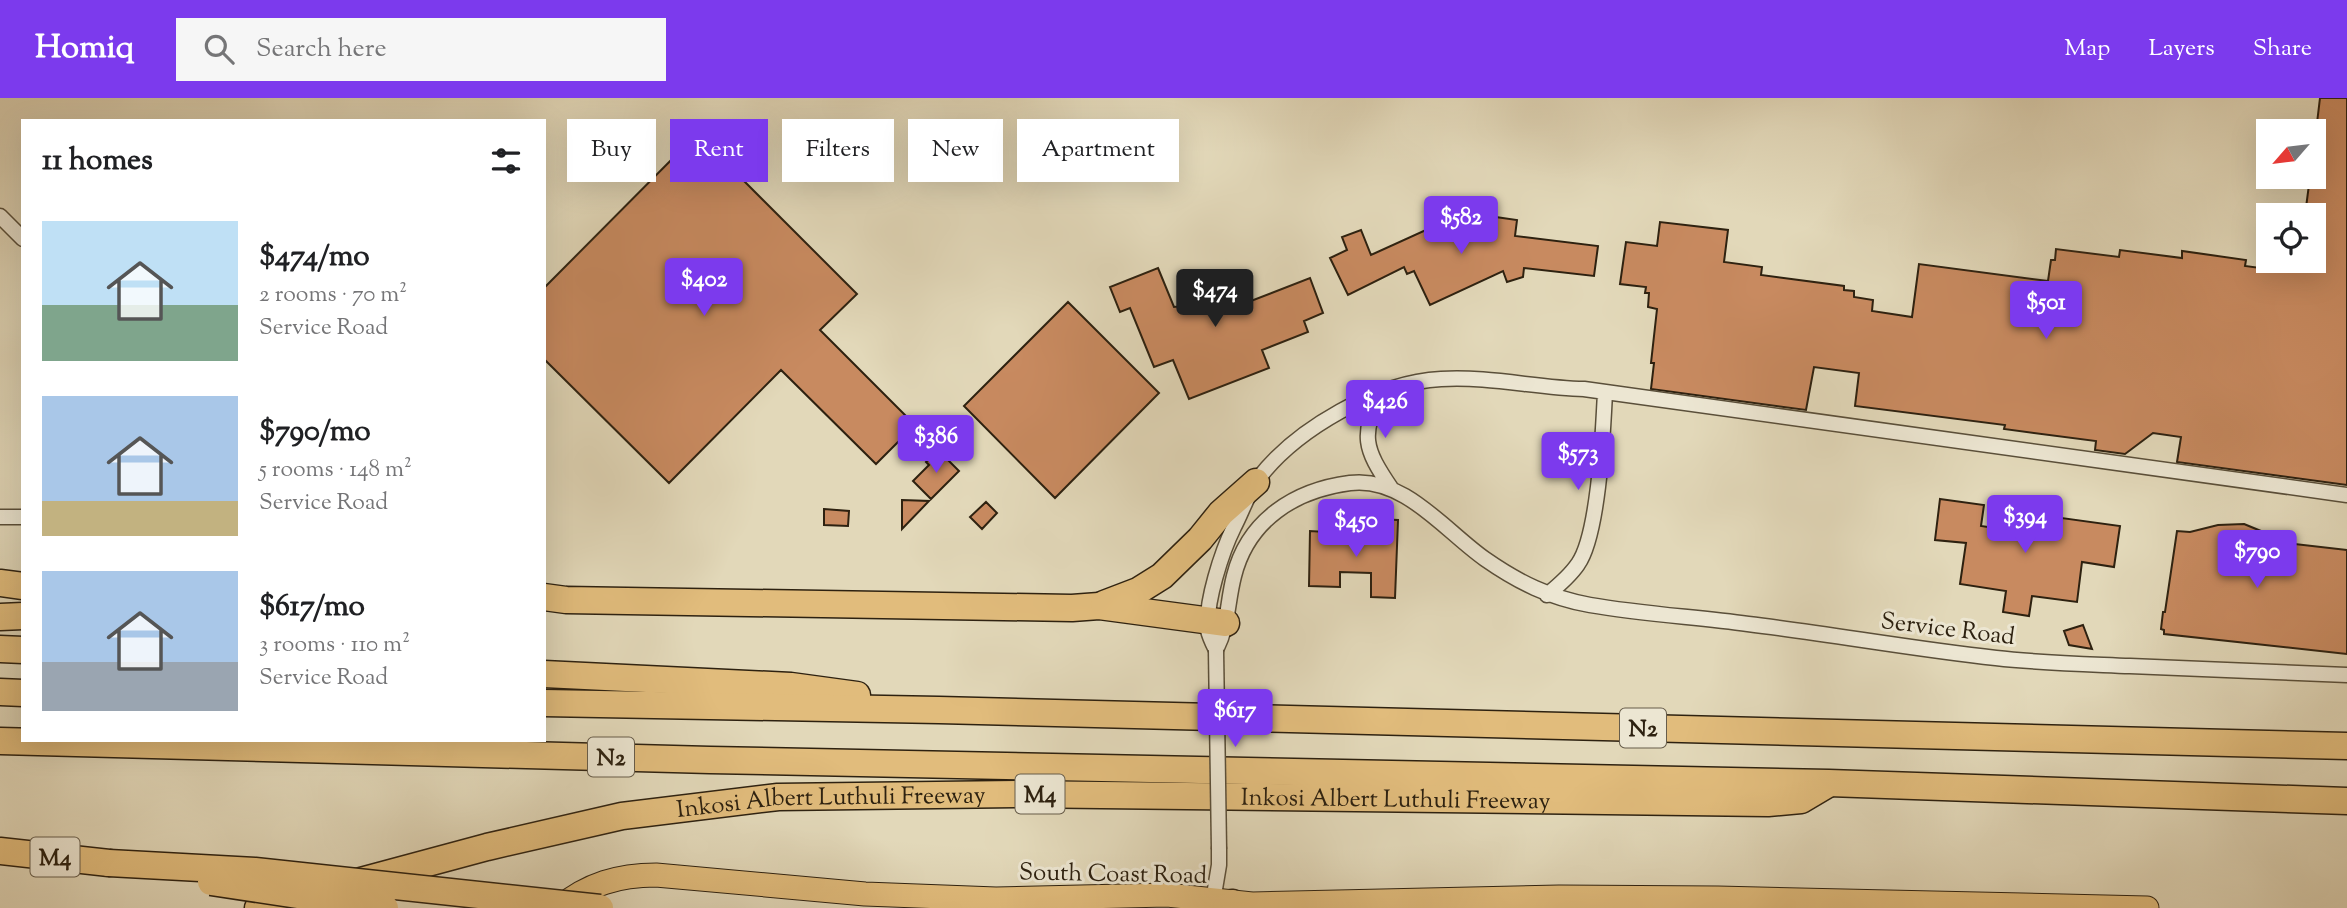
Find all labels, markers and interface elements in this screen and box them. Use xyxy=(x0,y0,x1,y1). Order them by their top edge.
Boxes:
search box xyxy=(176,18,666,81)
text: Homiq xyxy=(35,25,134,73)
icon: search xyxy=(200,30,238,68)
text: Search here xyxy=(256,31,387,68)
text: Map xyxy=(2064,32,2110,66)
text: Layers xyxy=(2148,32,2215,66)
text: Share xyxy=(2253,32,2312,66)
chip: Buy xyxy=(567,119,656,182)
chip: Rent xyxy=(670,119,768,182)
chip: Filters xyxy=(782,119,894,182)
chip: New xyxy=(908,119,1003,182)
chip: Apartment xyxy=(1017,119,1179,182)
north arrow xyxy=(2256,119,2326,189)
map controls xyxy=(2256,119,2326,273)
text: 11 homes xyxy=(42,140,153,183)
icon: filters xyxy=(487,142,525,180)
pin: $582 xyxy=(1420,197,1502,256)
text: $582 xyxy=(1440,202,1482,235)
button: locate xyxy=(2256,203,2326,273)
text: $474/mo xyxy=(259,236,370,279)
icon: home xyxy=(98,249,182,333)
pin: $402 xyxy=(663,258,745,318)
text: $402 xyxy=(681,264,727,297)
pin: $474 xyxy=(1174,270,1256,329)
text: $474 xyxy=(1192,275,1238,308)
text: 2 rooms · 70 m² xyxy=(259,279,407,312)
pin: $501 xyxy=(2005,282,2087,341)
text: $501 xyxy=(2026,287,2066,320)
text: Service Road xyxy=(259,312,388,345)
pin: $426 xyxy=(1344,380,1426,440)
text: $426 xyxy=(1362,386,1408,419)
text: $790/mo xyxy=(259,411,371,454)
pin: $386 xyxy=(895,416,977,475)
text: $386 xyxy=(914,421,958,454)
icon: home xyxy=(98,424,182,508)
pin: $573 xyxy=(1537,432,1619,492)
text: $573 xyxy=(1558,438,1598,471)
text: 5 rooms · 148 m² xyxy=(259,454,412,487)
text: Service Road xyxy=(259,487,388,520)
pin: $394 xyxy=(1984,496,2066,555)
pin: $450 xyxy=(1315,500,1397,559)
text: $394 xyxy=(2003,501,2047,534)
text: $450 xyxy=(1334,505,1378,538)
pin: $790 xyxy=(2216,531,2298,590)
text: $790 xyxy=(2234,536,2280,569)
text: $617/mo xyxy=(259,586,365,629)
icon: home xyxy=(98,599,182,683)
street label: Service Road xyxy=(1879,605,2017,655)
text: 3 rooms · 110 m² xyxy=(259,629,410,662)
text: Service Road xyxy=(259,662,388,695)
pin: $617 xyxy=(1194,690,1276,749)
text: $617 xyxy=(1214,695,1256,728)
road number: N2 xyxy=(1620,708,1666,748)
road number: N2 xyxy=(588,737,634,776)
road number: M4 xyxy=(1016,774,1064,814)
street label: Inkosi Albert Luthuli Freeway xyxy=(675,779,986,828)
street label: Inkosi Albert Luthuli Freeway xyxy=(1241,782,1551,819)
road number: M4 xyxy=(30,838,80,876)
street label: South Coast Road xyxy=(1019,856,1208,894)

